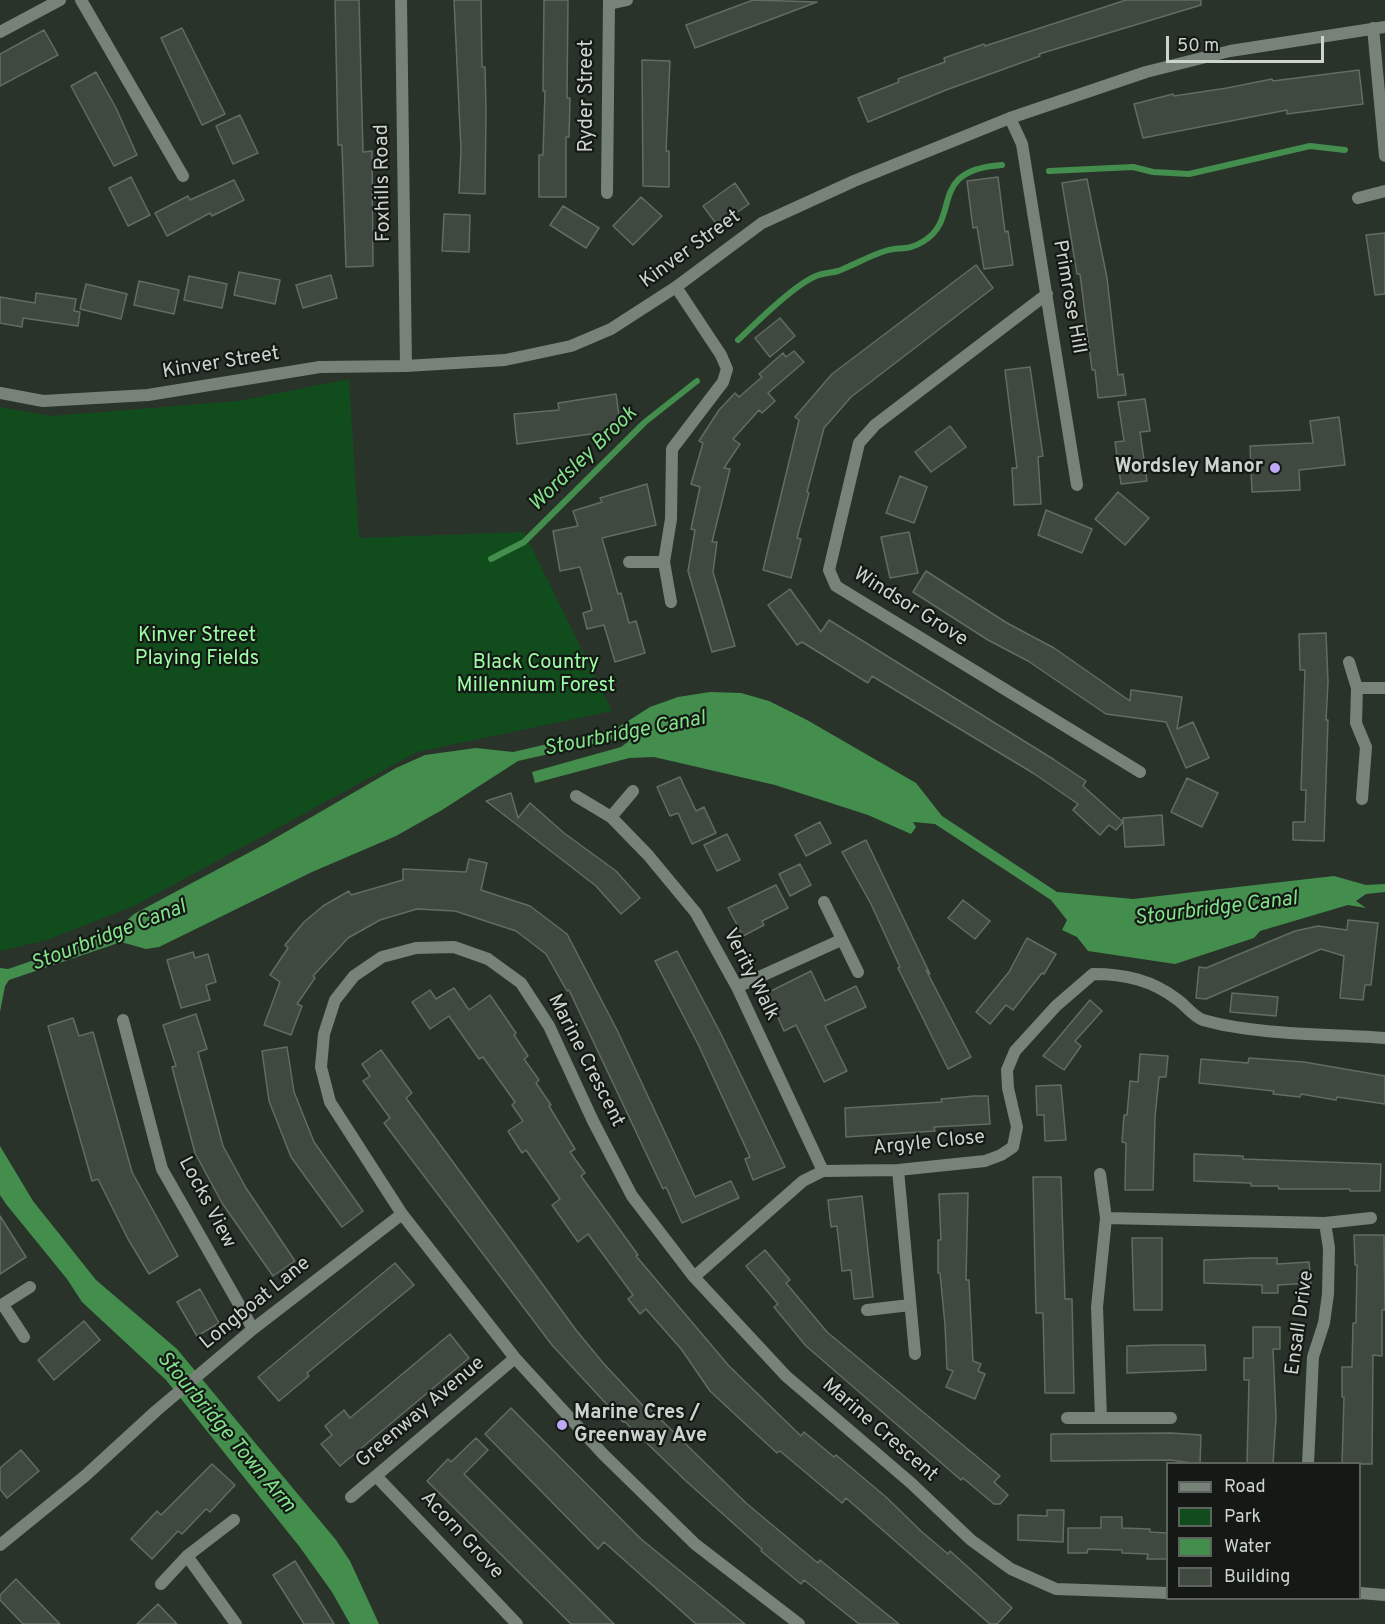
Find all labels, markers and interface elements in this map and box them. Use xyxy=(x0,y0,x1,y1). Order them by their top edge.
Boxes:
scale bar xyxy=(1169,24,1326,62)
text: 50 m xyxy=(1177,35,1219,58)
street label: Ryder Street xyxy=(576,39,600,153)
street label: Foxhills Road xyxy=(371,124,397,242)
street label: Kinver Street xyxy=(636,206,746,294)
street label: Primrose Hill xyxy=(1046,238,1090,356)
street label: Kinver Street xyxy=(161,343,281,385)
water label: Wordsley Brook xyxy=(525,402,643,518)
place label: Wordsley Manor xyxy=(1115,456,1263,480)
marker: Wordsley Manor xyxy=(1268,461,1282,475)
street label: Windsor Grove xyxy=(848,563,972,653)
park label: Kinver Street Playing Fields xyxy=(135,625,259,672)
park label: Black Country Millennium Forest xyxy=(457,652,615,699)
water label: Stourbridge Canal xyxy=(542,707,708,763)
water label: Stourbridge Canal xyxy=(1133,888,1299,932)
water label: Stourbridge Canal xyxy=(28,896,190,978)
street label: Verity Walk xyxy=(717,925,783,1025)
street label: Marine Crescent xyxy=(541,991,629,1131)
street label: Argyle Close xyxy=(872,1126,986,1162)
street label: Locks View xyxy=(172,1153,240,1253)
street label: Longboat Lane xyxy=(196,1252,316,1356)
street label: Ensall Drive xyxy=(1282,1269,1320,1377)
water label: Stourbridge Town Arm xyxy=(150,1347,300,1519)
street label: Greenway Avenue xyxy=(352,1352,490,1474)
street label: Marine Crescent xyxy=(816,1374,942,1488)
place label: Marine Cres / Greenway Ave xyxy=(574,1402,707,1449)
marker: Marine Cres / Greenway Ave xyxy=(555,1418,569,1432)
legend xyxy=(1166,1462,1361,1600)
text: Road xyxy=(1224,1476,1266,1499)
street label: Acorn Grove xyxy=(414,1487,508,1585)
text: Park xyxy=(1224,1506,1261,1529)
text: Water xyxy=(1224,1536,1271,1559)
text: Building xyxy=(1224,1566,1290,1589)

